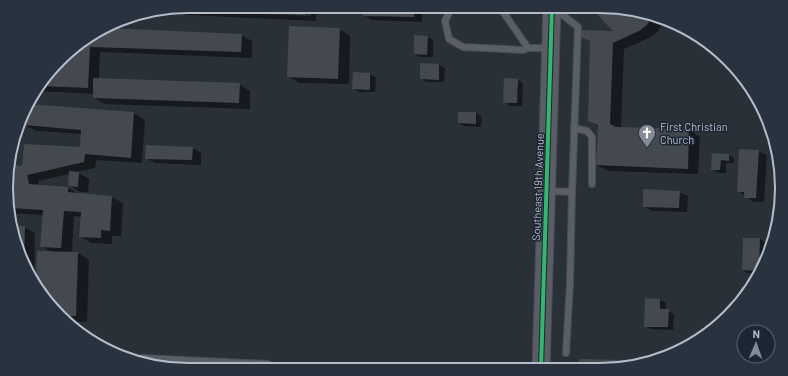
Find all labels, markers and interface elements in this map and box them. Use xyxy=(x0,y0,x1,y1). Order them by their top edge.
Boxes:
place label: First Christian Church xyxy=(660,120,728,146)
church icon: First Christian Church xyxy=(637,123,657,148)
street label: Southeast 19th Avenue xyxy=(529,133,546,241)
north arrow xyxy=(736,324,776,364)
text: N xyxy=(752,327,760,340)

